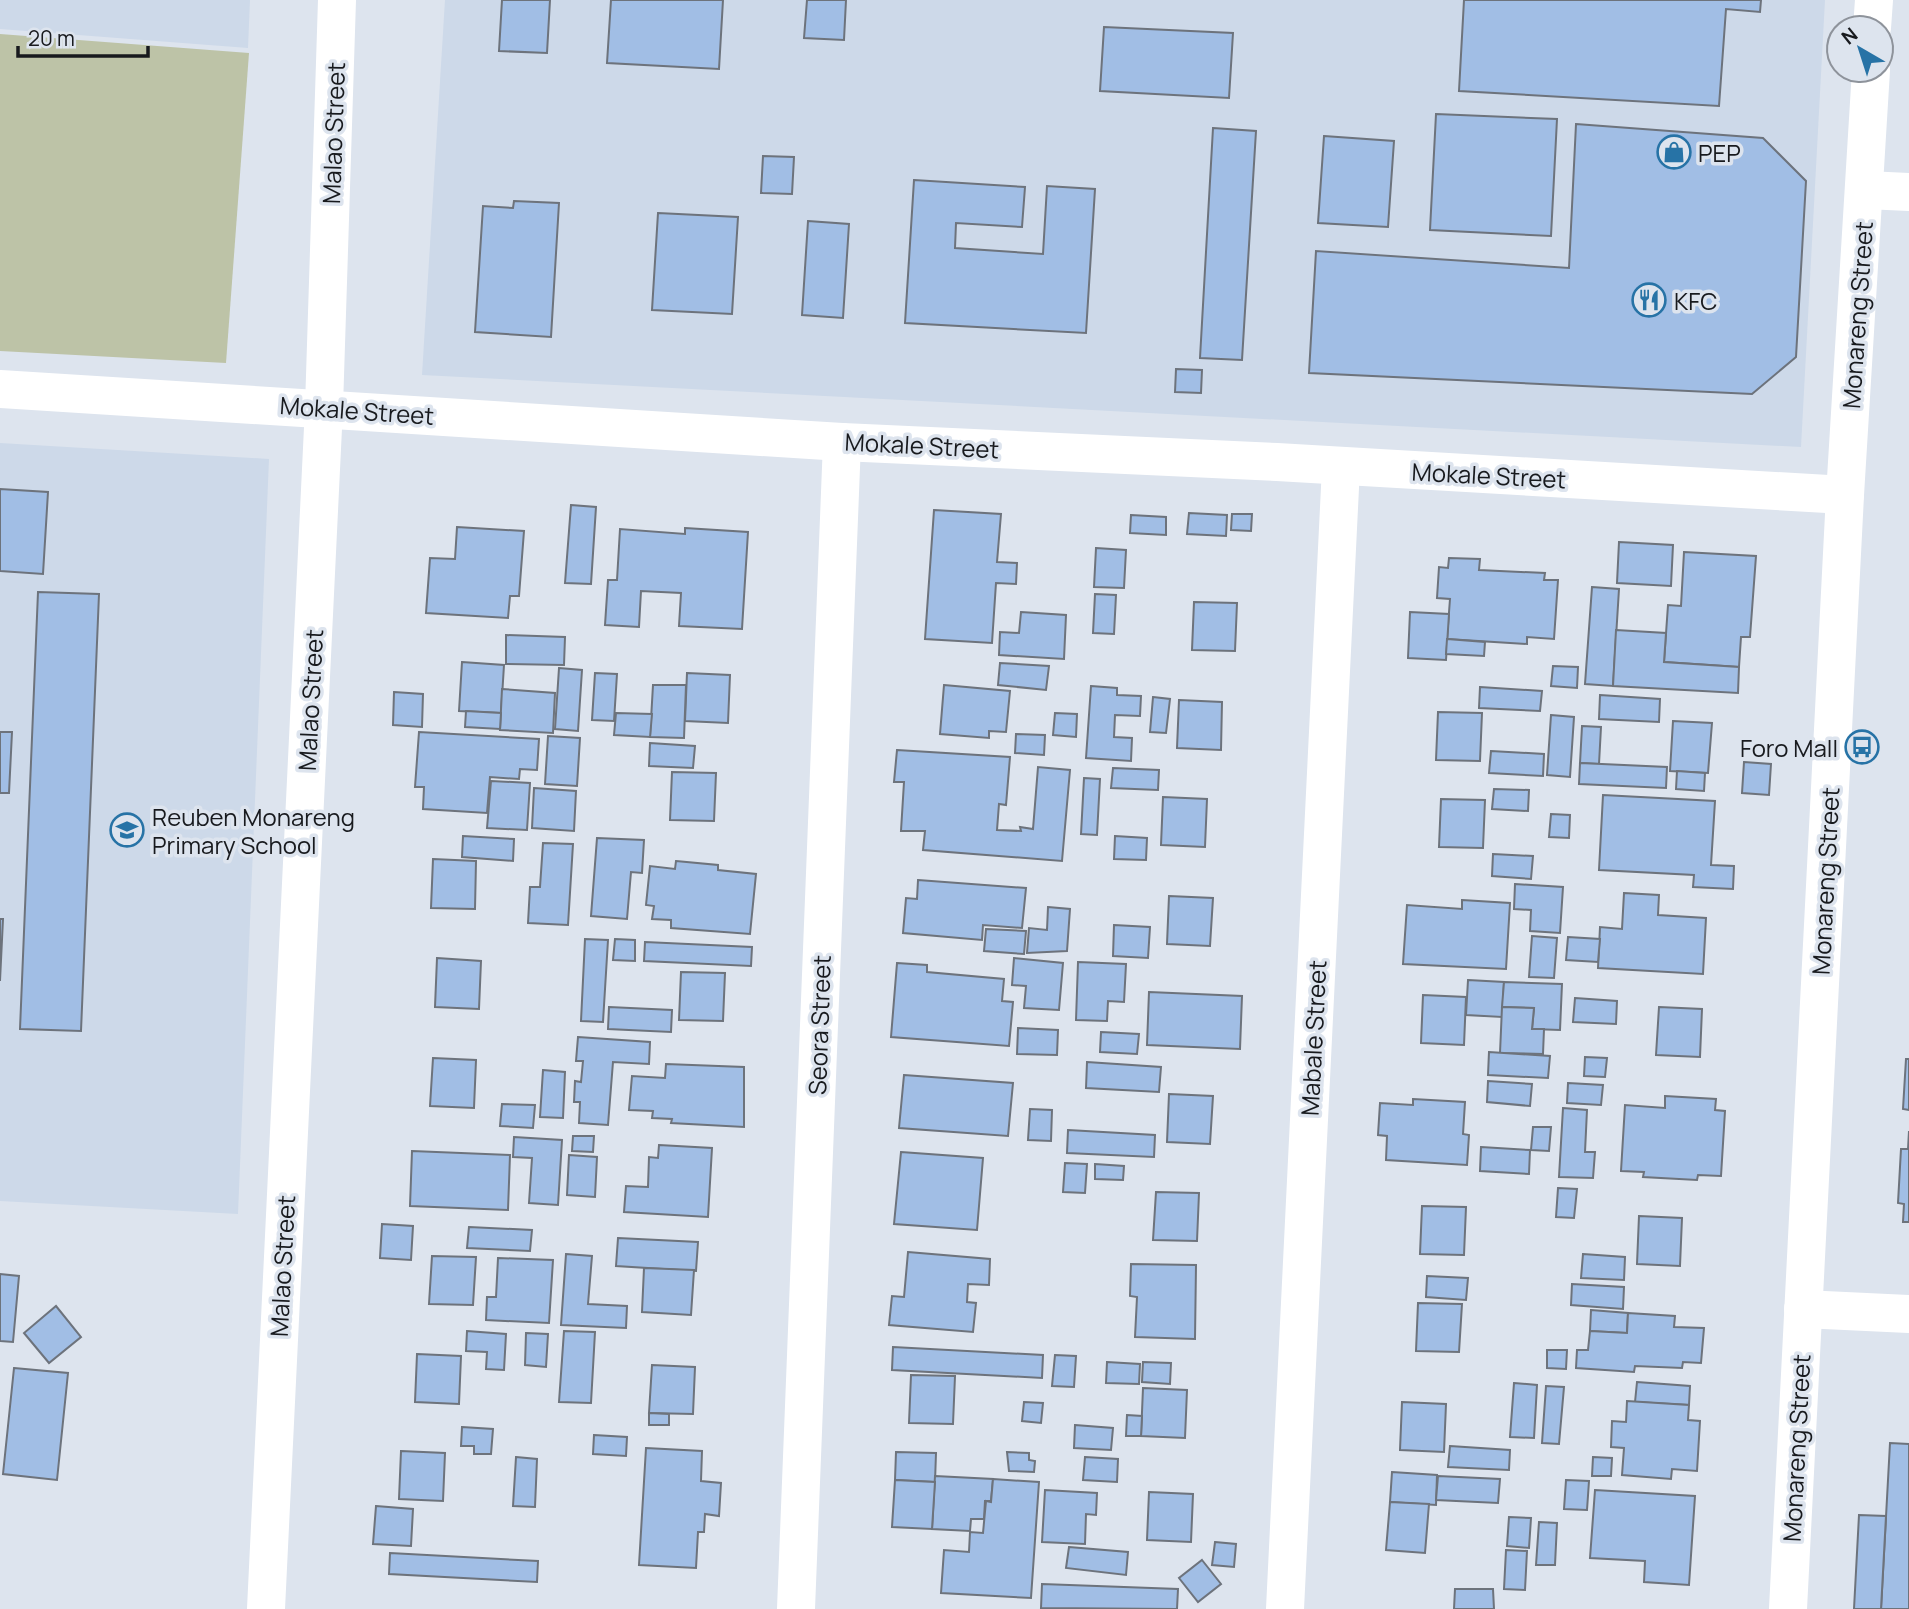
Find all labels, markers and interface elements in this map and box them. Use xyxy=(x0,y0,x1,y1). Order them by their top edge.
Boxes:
scale bar xyxy=(18,14,147,58)
north arrow xyxy=(1825,14,1895,84)
text: N xyxy=(1836,21,1863,50)
text: 20 m xyxy=(28,24,75,52)
street label: Malao Street xyxy=(314,61,352,205)
shop icon: PEP xyxy=(1655,133,1693,171)
place label: PEP xyxy=(1698,136,1741,169)
street label: Monareng Street xyxy=(1834,220,1880,410)
restaurant icon: KFC xyxy=(1630,281,1668,319)
place label: KFC xyxy=(1674,284,1718,317)
street label: Mokale Street xyxy=(279,388,435,432)
street label: Mokale Street xyxy=(844,424,1000,466)
street label: Mokale Street xyxy=(1411,454,1567,496)
street label: Malao Street xyxy=(290,628,330,772)
bus stop icon: Foro Mall xyxy=(1843,728,1881,766)
place label: Foro Mall xyxy=(1740,731,1838,764)
street label: Monareng Street xyxy=(1804,786,1846,976)
place label: Reuben Monareng Primary School xyxy=(152,800,355,861)
school or university icon: Reuben Monareng Primary School xyxy=(108,811,146,849)
street label: Seora Street xyxy=(800,955,838,1095)
street label: Mabale Street xyxy=(1292,959,1334,1117)
street label: Malao Street xyxy=(262,1194,302,1338)
street label: Monareng Street xyxy=(1775,1353,1817,1543)

